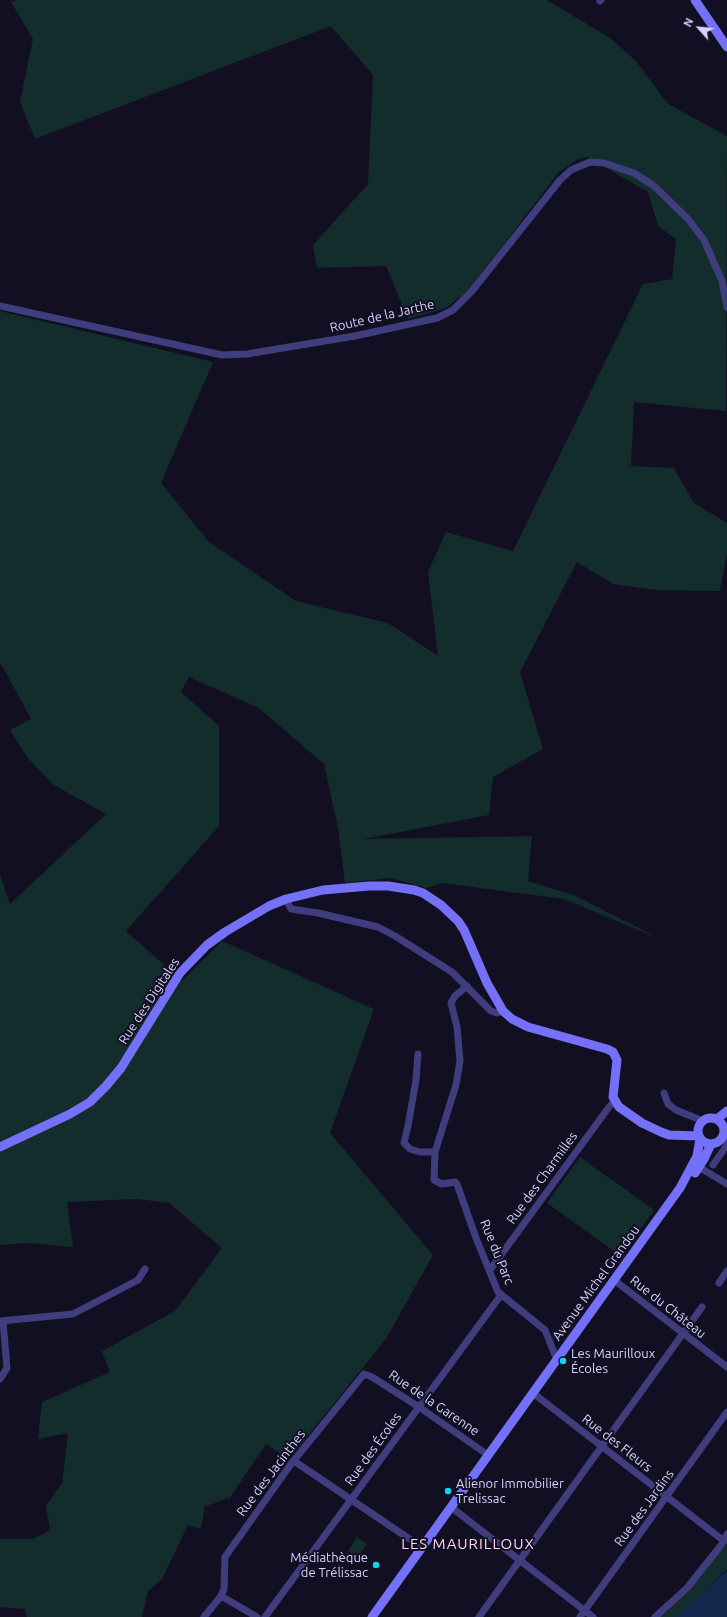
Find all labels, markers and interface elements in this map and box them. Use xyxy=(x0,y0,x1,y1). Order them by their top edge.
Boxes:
north arrow xyxy=(679,8,719,48)
text: N xyxy=(681,16,696,29)
street label: Route de la Jarthe xyxy=(328,296,436,336)
street label: Rue des Digitales xyxy=(115,955,183,1047)
street label: Rue des Charmilles xyxy=(503,1129,581,1227)
street label: Rue du Parc xyxy=(477,1217,517,1287)
street label: Avenue Michel Grandou xyxy=(549,1222,643,1344)
street label: Rue du Château xyxy=(627,1272,709,1342)
place label: Les Maurilloux Écoles xyxy=(571,1346,655,1377)
marker: Les Maurilloux Écoles xyxy=(558,1356,568,1366)
street label: Rue de la Garenne xyxy=(386,1367,482,1439)
street label: Rue des Écoles xyxy=(341,1410,405,1488)
street label: Rue des Fleurs xyxy=(579,1411,655,1475)
street label: Rue des Jacinthes xyxy=(233,1427,309,1519)
street label: Rue des Jardins xyxy=(611,1467,677,1549)
place label: Alienor Immobilier Trelissac xyxy=(456,1476,564,1507)
marker: Alienor Immobilier Trelissac xyxy=(443,1486,453,1496)
district label: LES MAURILLOUX xyxy=(401,1535,535,1553)
place label: Médiathèque de Trélissac xyxy=(290,1550,368,1581)
marker: Médiathèque de Trélissac xyxy=(371,1560,381,1570)

